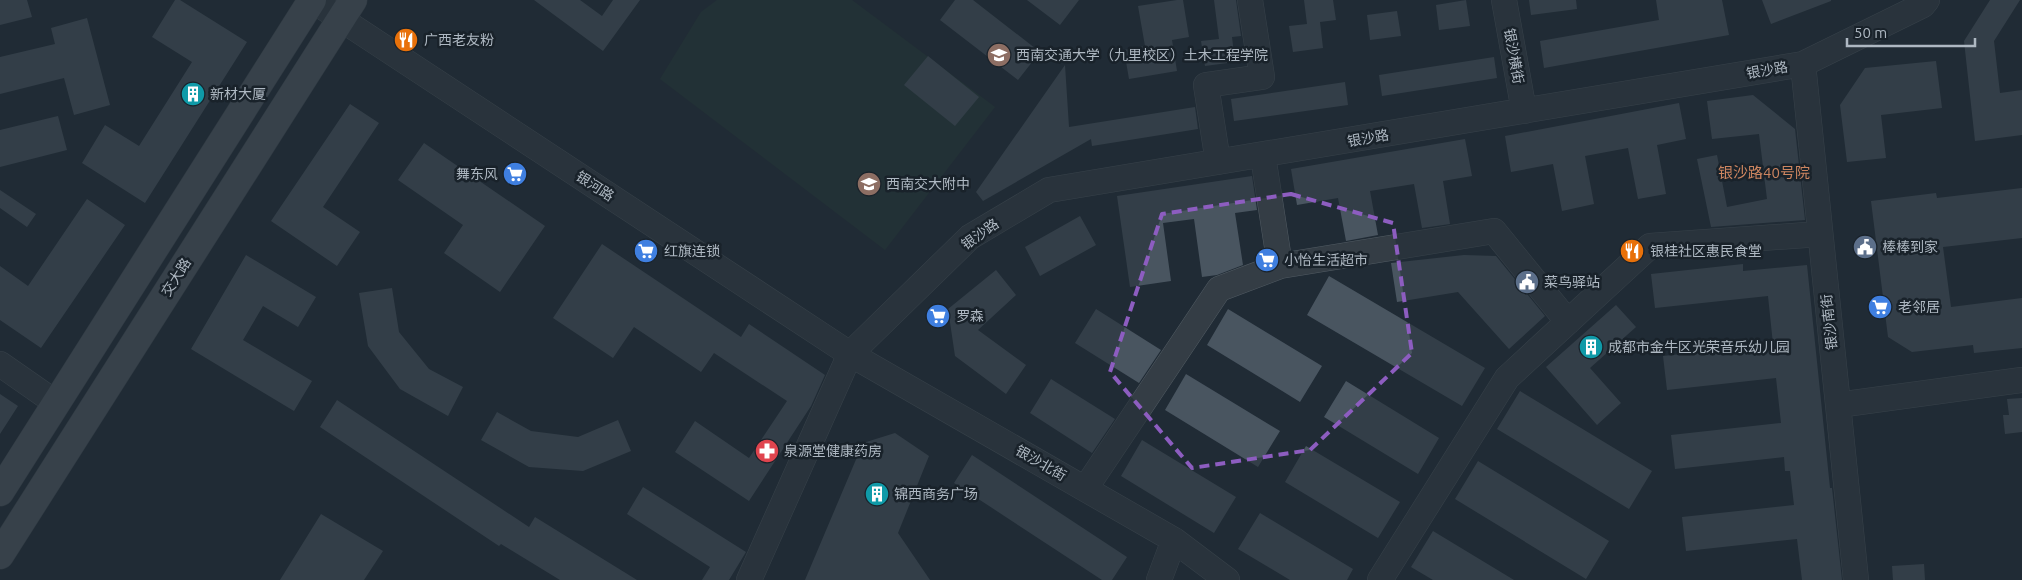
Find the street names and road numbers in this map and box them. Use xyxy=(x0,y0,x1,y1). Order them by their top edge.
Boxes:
street label: 银沙横街 xyxy=(1501,27,1527,85)
street label: 银沙路 xyxy=(1745,58,1789,82)
street label: 银沙路 xyxy=(1346,126,1390,150)
street label: 银河路 xyxy=(573,168,617,204)
street label: 银沙路 xyxy=(958,215,1002,253)
street label: 交大路 xyxy=(158,255,194,299)
street label: 银沙南街 xyxy=(1818,293,1840,351)
street label: 银沙北街 xyxy=(1013,442,1069,484)

